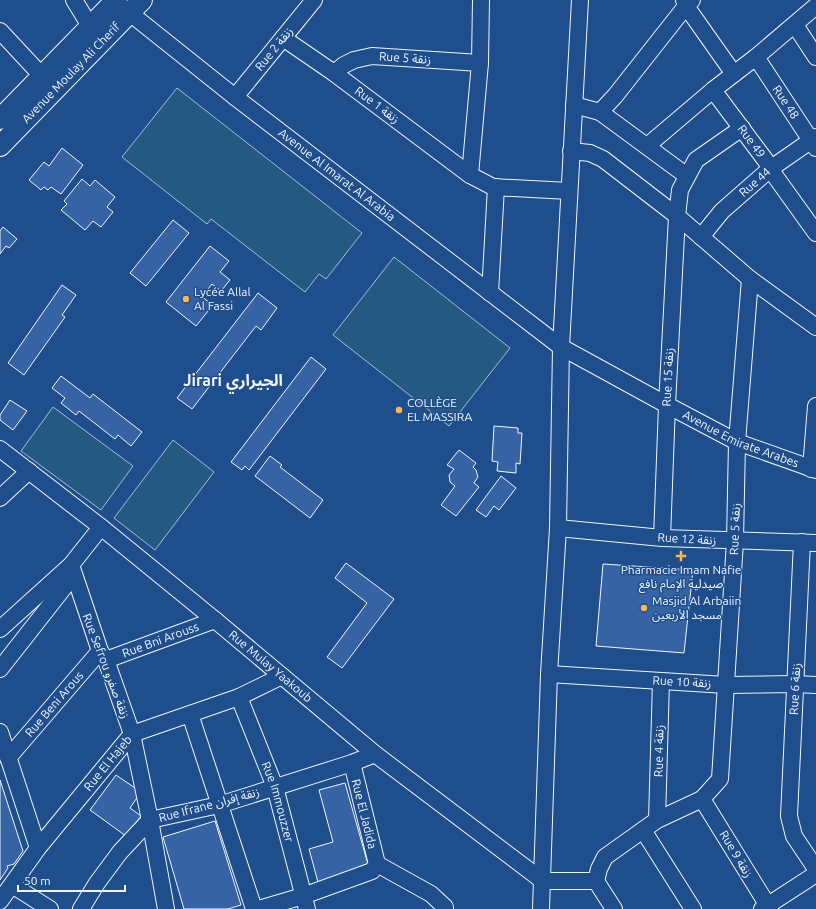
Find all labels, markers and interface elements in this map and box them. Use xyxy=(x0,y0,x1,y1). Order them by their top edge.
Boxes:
street label: Avenue Moulay Ali Cherif xyxy=(19,19,123,125)
street label: Rue 2 زنقة xyxy=(252,24,296,74)
street label: Rue 5 زنقة xyxy=(378,49,432,67)
street label: Rue 48 xyxy=(770,83,802,121)
street label: Rue 1 زنقة xyxy=(352,84,402,126)
street label: Rue 49 xyxy=(735,122,768,160)
street label: Avenue Al Imarat Al Arabia xyxy=(276,126,398,223)
street label: Rue 44 xyxy=(736,165,773,199)
place label: Lycée Allal Al Fassi xyxy=(194,285,251,312)
marker: Lycée Allal Al Fassi xyxy=(181,294,191,304)
street label: Rue 15 زنقة xyxy=(659,347,677,407)
district label: Jirari الجيراري xyxy=(183,371,283,394)
place label: COLLÈGE EL MASSIRA xyxy=(407,396,472,423)
marker: COLLÈGE EL MASSIRA xyxy=(394,405,404,415)
street label: Avenue Emirate Arabes xyxy=(681,408,801,469)
street label: Rue 5 زنقة xyxy=(727,503,743,555)
street label: Rue 12 زنقة xyxy=(657,530,717,548)
marker: Pharmacie Imam Nafie صيدلية الإمام نافع xyxy=(676,551,686,561)
place label: Pharmacie Imam Nafie صيدلية الإمام نافع xyxy=(621,563,741,593)
place label: Masjid Al Arbaiin مسجد الأربعين xyxy=(652,594,741,622)
marker: Masjid Al Arbaiin مسجد الأربعين xyxy=(639,603,649,613)
street label: Rue Sefrou زنقة صفرو xyxy=(80,612,132,720)
street label: Rue Bni Arouss xyxy=(120,620,200,660)
street label: Rue Mulay Yaakoub xyxy=(226,627,315,705)
street label: Rue 6 زنقة xyxy=(787,663,803,715)
street label: Rue Beni Arous xyxy=(22,669,86,739)
street label: Rue 10 زنقة xyxy=(652,673,712,691)
street label: Rue 4 زنقة xyxy=(652,725,666,777)
street label: Rue El Hajeb xyxy=(81,733,134,793)
street label: Rue Immouzzer xyxy=(260,760,296,844)
street label: Rue El Jadida xyxy=(350,778,379,850)
street label: Rue Ifrane زنقة إفران xyxy=(157,785,261,826)
street label: Rue 9 زنقة xyxy=(717,828,755,880)
scale bar xyxy=(18,867,125,893)
text: 50 m xyxy=(24,874,51,887)

